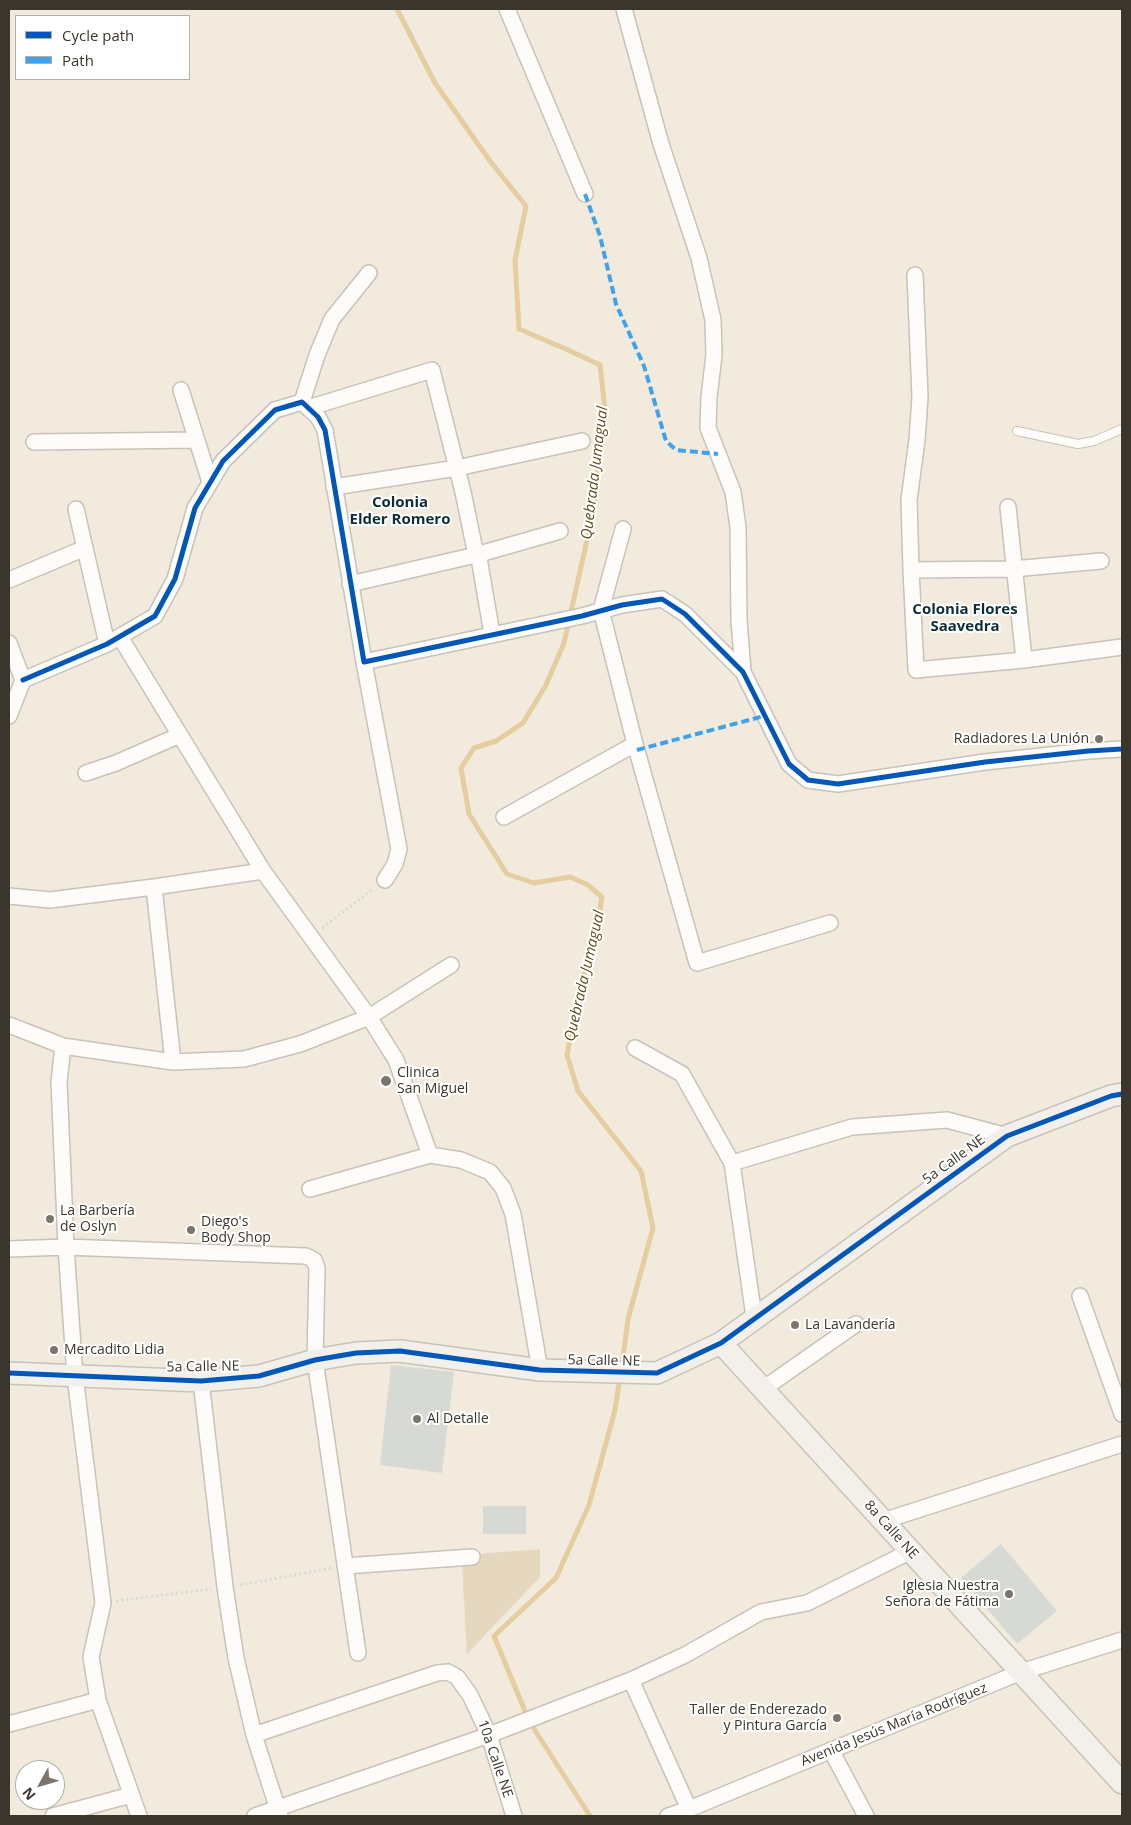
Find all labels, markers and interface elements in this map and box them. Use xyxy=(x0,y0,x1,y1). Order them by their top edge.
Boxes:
legend xyxy=(15,15,190,80)
text: Cycle path xyxy=(62,25,134,45)
text: Path xyxy=(62,50,94,70)
water label: Quebrada Jumagual xyxy=(578,405,612,541)
district label: Colonia Elder Romero xyxy=(350,494,450,529)
district label: Colonia Flores Saavedra xyxy=(912,601,1018,636)
place label: Radiadores La Unión xyxy=(954,731,1089,747)
marker: Radiadores La Unión xyxy=(1093,733,1105,745)
water label: Quebrada Jumagual xyxy=(561,909,609,1043)
place label: Clinica San Miguel xyxy=(397,1065,468,1098)
marker: Clinica San Miguel xyxy=(379,1074,393,1088)
street label: 5a Calle NE xyxy=(920,1132,988,1188)
place label: La Barbería de Oslyn xyxy=(60,1203,135,1236)
marker: La Barbería de Oslyn xyxy=(44,1213,56,1225)
place label: Diego's Body Shop xyxy=(201,1214,271,1246)
marker: Diego's Body Shop xyxy=(185,1224,197,1236)
place label: La Lavandería xyxy=(805,1317,896,1333)
marker: La Lavandería xyxy=(789,1319,801,1331)
place label: Mercadito Lidia xyxy=(64,1342,165,1358)
marker: Mercadito Lidia xyxy=(48,1344,60,1356)
street label: 5a Calle NE xyxy=(567,1352,641,1370)
street label: 5a Calle NE xyxy=(166,1358,240,1376)
place label: Al Detalle xyxy=(427,1411,489,1427)
marker: Al Detalle xyxy=(411,1413,423,1425)
street label: 8a Calle NE xyxy=(860,1497,922,1563)
place label: Iglesia Nuestra Señora de Fátima xyxy=(885,1578,999,1610)
marker: Iglesia Nuestra Señora de Fátima xyxy=(1003,1588,1015,1600)
street label: Avenida Jesús María Rodríguez xyxy=(798,1680,990,1770)
place label: Taller de Enderezado y Pintura García xyxy=(689,1702,827,1734)
marker: Taller de Enderezado y Pintura García xyxy=(831,1712,843,1724)
street label: 10a Calle NE xyxy=(474,1718,516,1800)
north arrow xyxy=(15,1760,65,1810)
text: N xyxy=(18,1784,40,1805)

